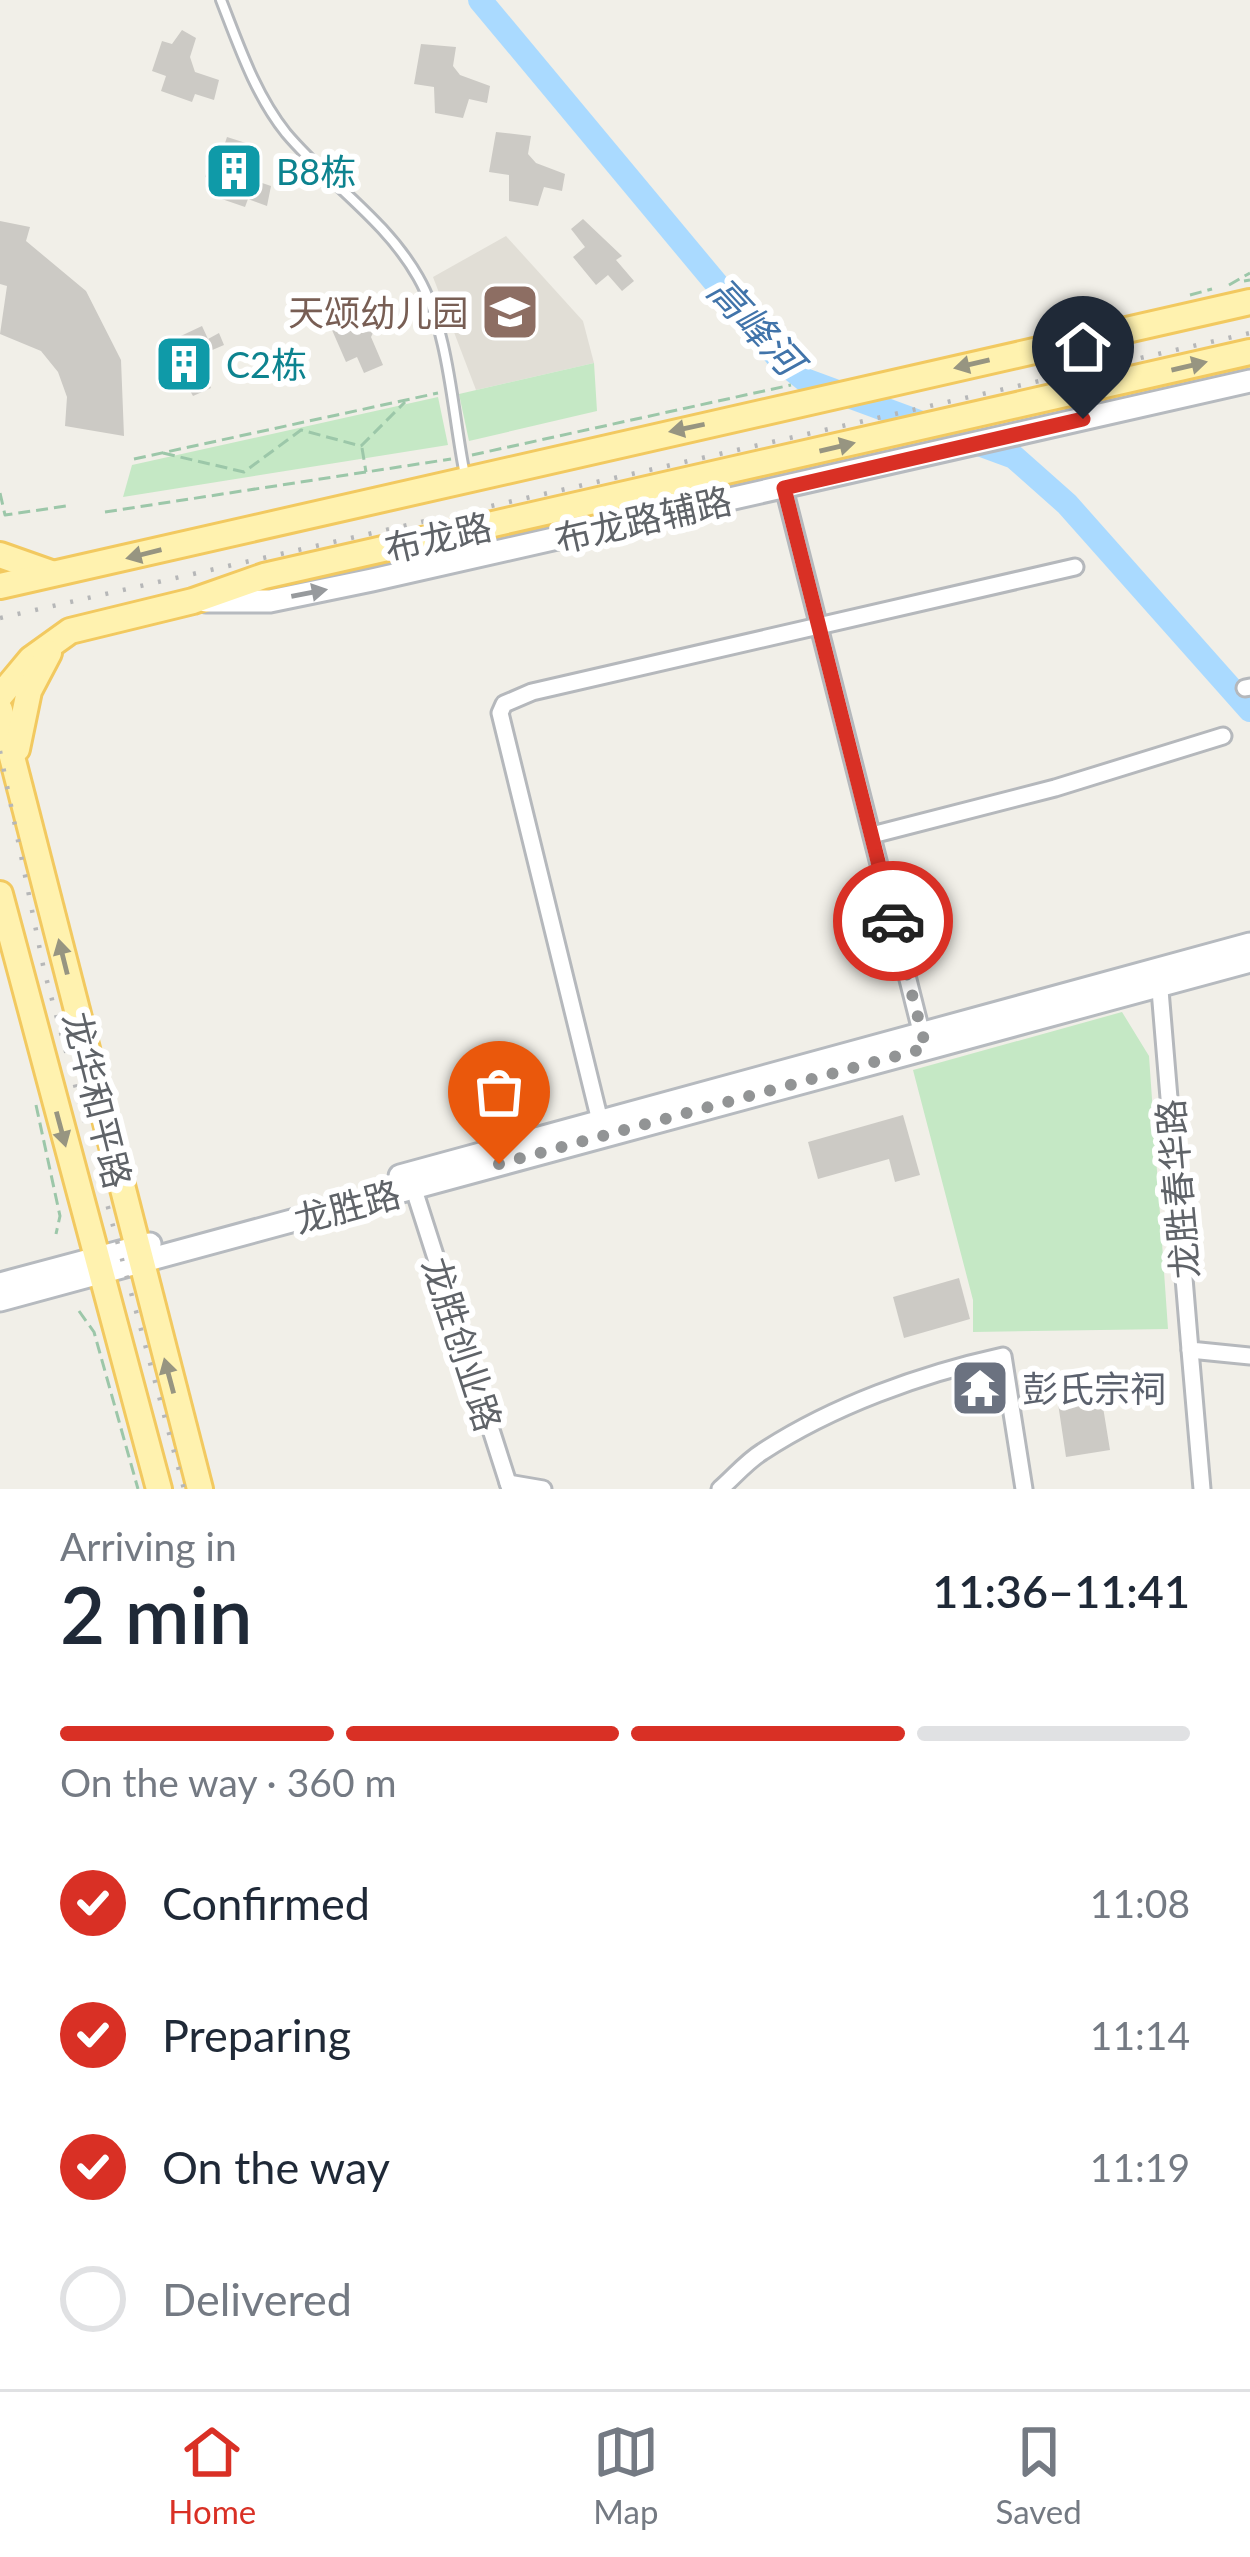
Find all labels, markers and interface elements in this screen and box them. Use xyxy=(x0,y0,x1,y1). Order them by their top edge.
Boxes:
building icon: B8栋 xyxy=(203,140,265,202)
place label: B8栋 xyxy=(276,149,356,193)
water label: 高峰河 xyxy=(699,267,817,389)
school or university icon: 天颂幼儿园 xyxy=(479,281,541,343)
place label: 天颂幼儿园 xyxy=(288,290,468,334)
pin xyxy=(1032,296,1134,419)
icon: home xyxy=(1050,314,1116,380)
building icon: C2栋 xyxy=(153,333,215,395)
place label: C2栋 xyxy=(226,342,307,386)
one-way arrow xyxy=(952,355,990,374)
one-way arrow xyxy=(1170,356,1208,375)
one-way arrow xyxy=(668,419,706,438)
one-way arrow xyxy=(819,436,857,455)
street label: 布龙路辅路 xyxy=(550,477,736,561)
street label: 布龙路 xyxy=(380,503,496,571)
one-way arrow xyxy=(125,545,162,564)
one-way arrow xyxy=(291,583,329,602)
courier xyxy=(833,861,953,981)
icon: car xyxy=(860,888,926,954)
one-way arrow xyxy=(53,939,72,976)
street label: 龙华和平路 xyxy=(55,1007,141,1193)
pin xyxy=(448,1041,550,1164)
icon: bag xyxy=(466,1059,532,1125)
street label: 龙胜春华路 xyxy=(1147,1097,1207,1281)
one-way arrow xyxy=(53,1111,72,1148)
street label: 龙胜路 xyxy=(289,1171,405,1241)
street label: 龙胜创业路 xyxy=(414,1252,512,1436)
one-way arrow xyxy=(159,1357,178,1394)
temple icon: 彭氏宗祠 xyxy=(949,1357,1011,1419)
place label: 彭氏宗祠 xyxy=(1022,1366,1166,1410)
text: Arriving in xyxy=(60,1523,237,1569)
text: 11:36–11:41 xyxy=(932,1564,1190,1618)
text: 2 min xyxy=(60,1567,253,1661)
text: On the way · 360 m xyxy=(60,1759,397,1805)
icon: check xyxy=(60,1870,126,1936)
text: Confirmed xyxy=(162,1876,370,1930)
text: 11:08 xyxy=(1090,1880,1190,1926)
icon: check xyxy=(60,2002,126,2068)
text: Preparing xyxy=(162,2008,351,2062)
text: 11:14 xyxy=(1090,2012,1190,2058)
icon: check xyxy=(60,2134,126,2200)
text: On the way xyxy=(162,2140,390,2194)
text: 11:19 xyxy=(1090,2144,1190,2190)
text: Delivered xyxy=(162,2272,352,2326)
tab: Home xyxy=(168,2419,256,2531)
tab: Map xyxy=(593,2419,659,2531)
tab: Saved xyxy=(995,2419,1082,2531)

